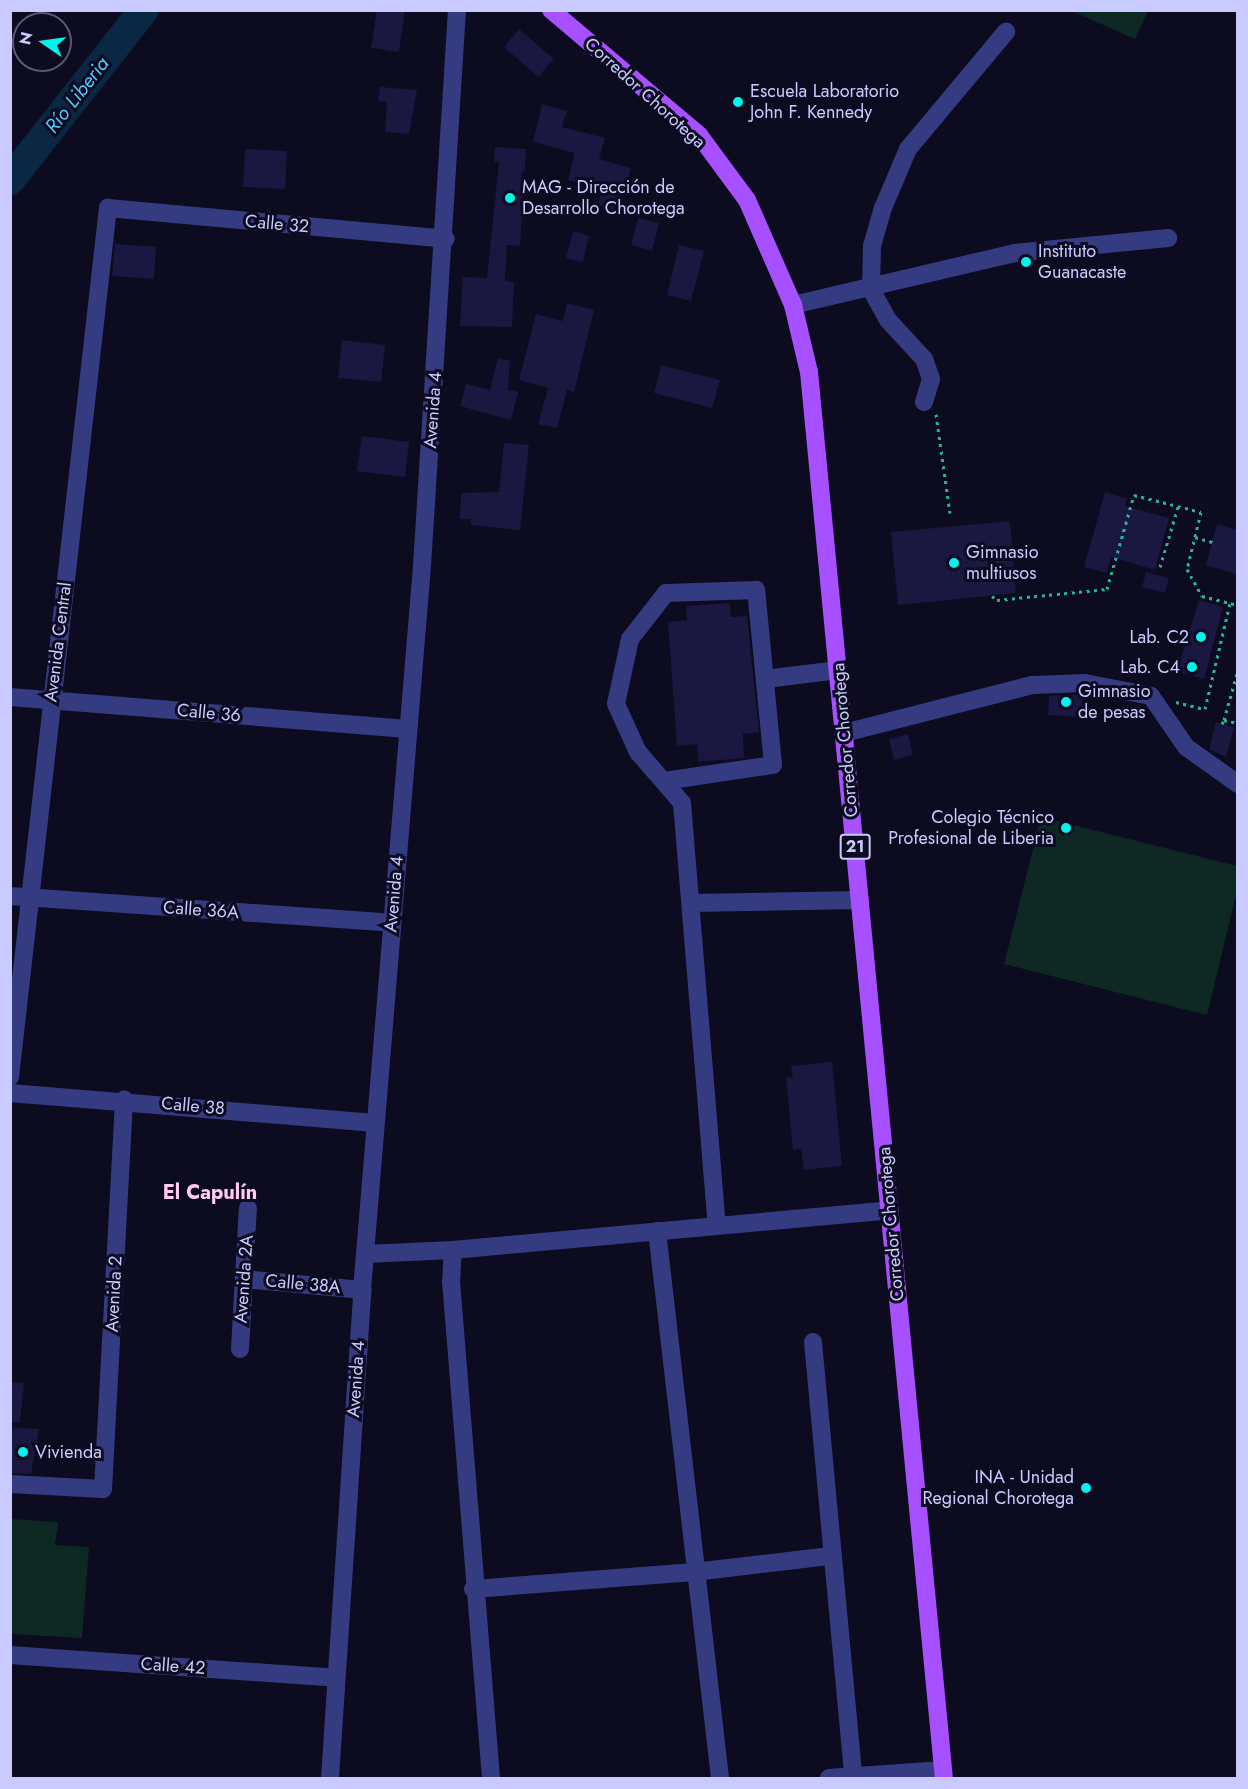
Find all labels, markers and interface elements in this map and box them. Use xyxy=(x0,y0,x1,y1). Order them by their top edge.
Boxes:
north arrow xyxy=(12,12,72,72)
text: N xyxy=(13,30,39,47)
street label: Corredor Chorotega xyxy=(580,33,710,153)
water label: Río Liberia xyxy=(40,52,114,138)
place label: Escuela Laboratorio John F. Kennedy xyxy=(750,81,899,124)
marker: Escuela Laboratorio John F. Kennedy xyxy=(731,95,745,109)
place label: MAG - Dirección de Desarrollo Chorotega xyxy=(522,177,685,219)
marker: MAG - Dirección de Desarrollo Chorotega xyxy=(503,191,517,205)
street label: Calle 32 xyxy=(244,210,310,238)
place label: Instituto Guanacaste xyxy=(1038,241,1126,284)
marker: Instituto Guanacaste xyxy=(1019,255,1033,269)
street label: Avenida 4 xyxy=(420,371,446,449)
place label: Gimnasio multiusos xyxy=(966,542,1039,584)
marker: Gimnasio multiusos xyxy=(947,556,961,570)
street label: Avenida Central xyxy=(40,581,76,703)
place label: Lab. C2 xyxy=(1130,626,1189,648)
marker: Lab. C2 xyxy=(1194,630,1208,644)
place label: Lab. C4 xyxy=(1120,656,1180,678)
marker: Lab. C4 xyxy=(1185,660,1199,674)
street label: Corredor Chorotega xyxy=(827,662,863,818)
place label: Gimnasio de pesas xyxy=(1078,681,1151,724)
marker: Gimnasio de pesas xyxy=(1059,695,1073,709)
street label: Calle 36 xyxy=(176,699,242,727)
place label: Colegio Técnico Profesional de Liberia xyxy=(888,807,1054,850)
marker: Colegio Técnico Profesional de Liberia xyxy=(1059,821,1073,835)
road number: 21 xyxy=(838,834,872,860)
street label: Avenida 4 xyxy=(380,855,408,933)
street label: Calle 36A xyxy=(162,897,240,923)
street label: Calle 38 xyxy=(160,1092,226,1120)
street label: Corredor Chorotega xyxy=(873,1146,909,1302)
district label: El Capulín xyxy=(163,1180,257,1204)
street label: Avenida 2A xyxy=(230,1234,258,1324)
street label: Avenida 2 xyxy=(101,1255,127,1333)
street label: Calle 38A xyxy=(265,1270,341,1298)
street label: Avenida 4 xyxy=(343,1340,369,1418)
place label: Vivienda xyxy=(35,1441,102,1463)
marker: Vivienda xyxy=(16,1445,30,1459)
place label: INA - Unidad Regional Chorotega xyxy=(922,1467,1074,1510)
marker: INA - Unidad Regional Chorotega xyxy=(1079,1481,1093,1495)
street label: Calle 42 xyxy=(140,1653,206,1679)

